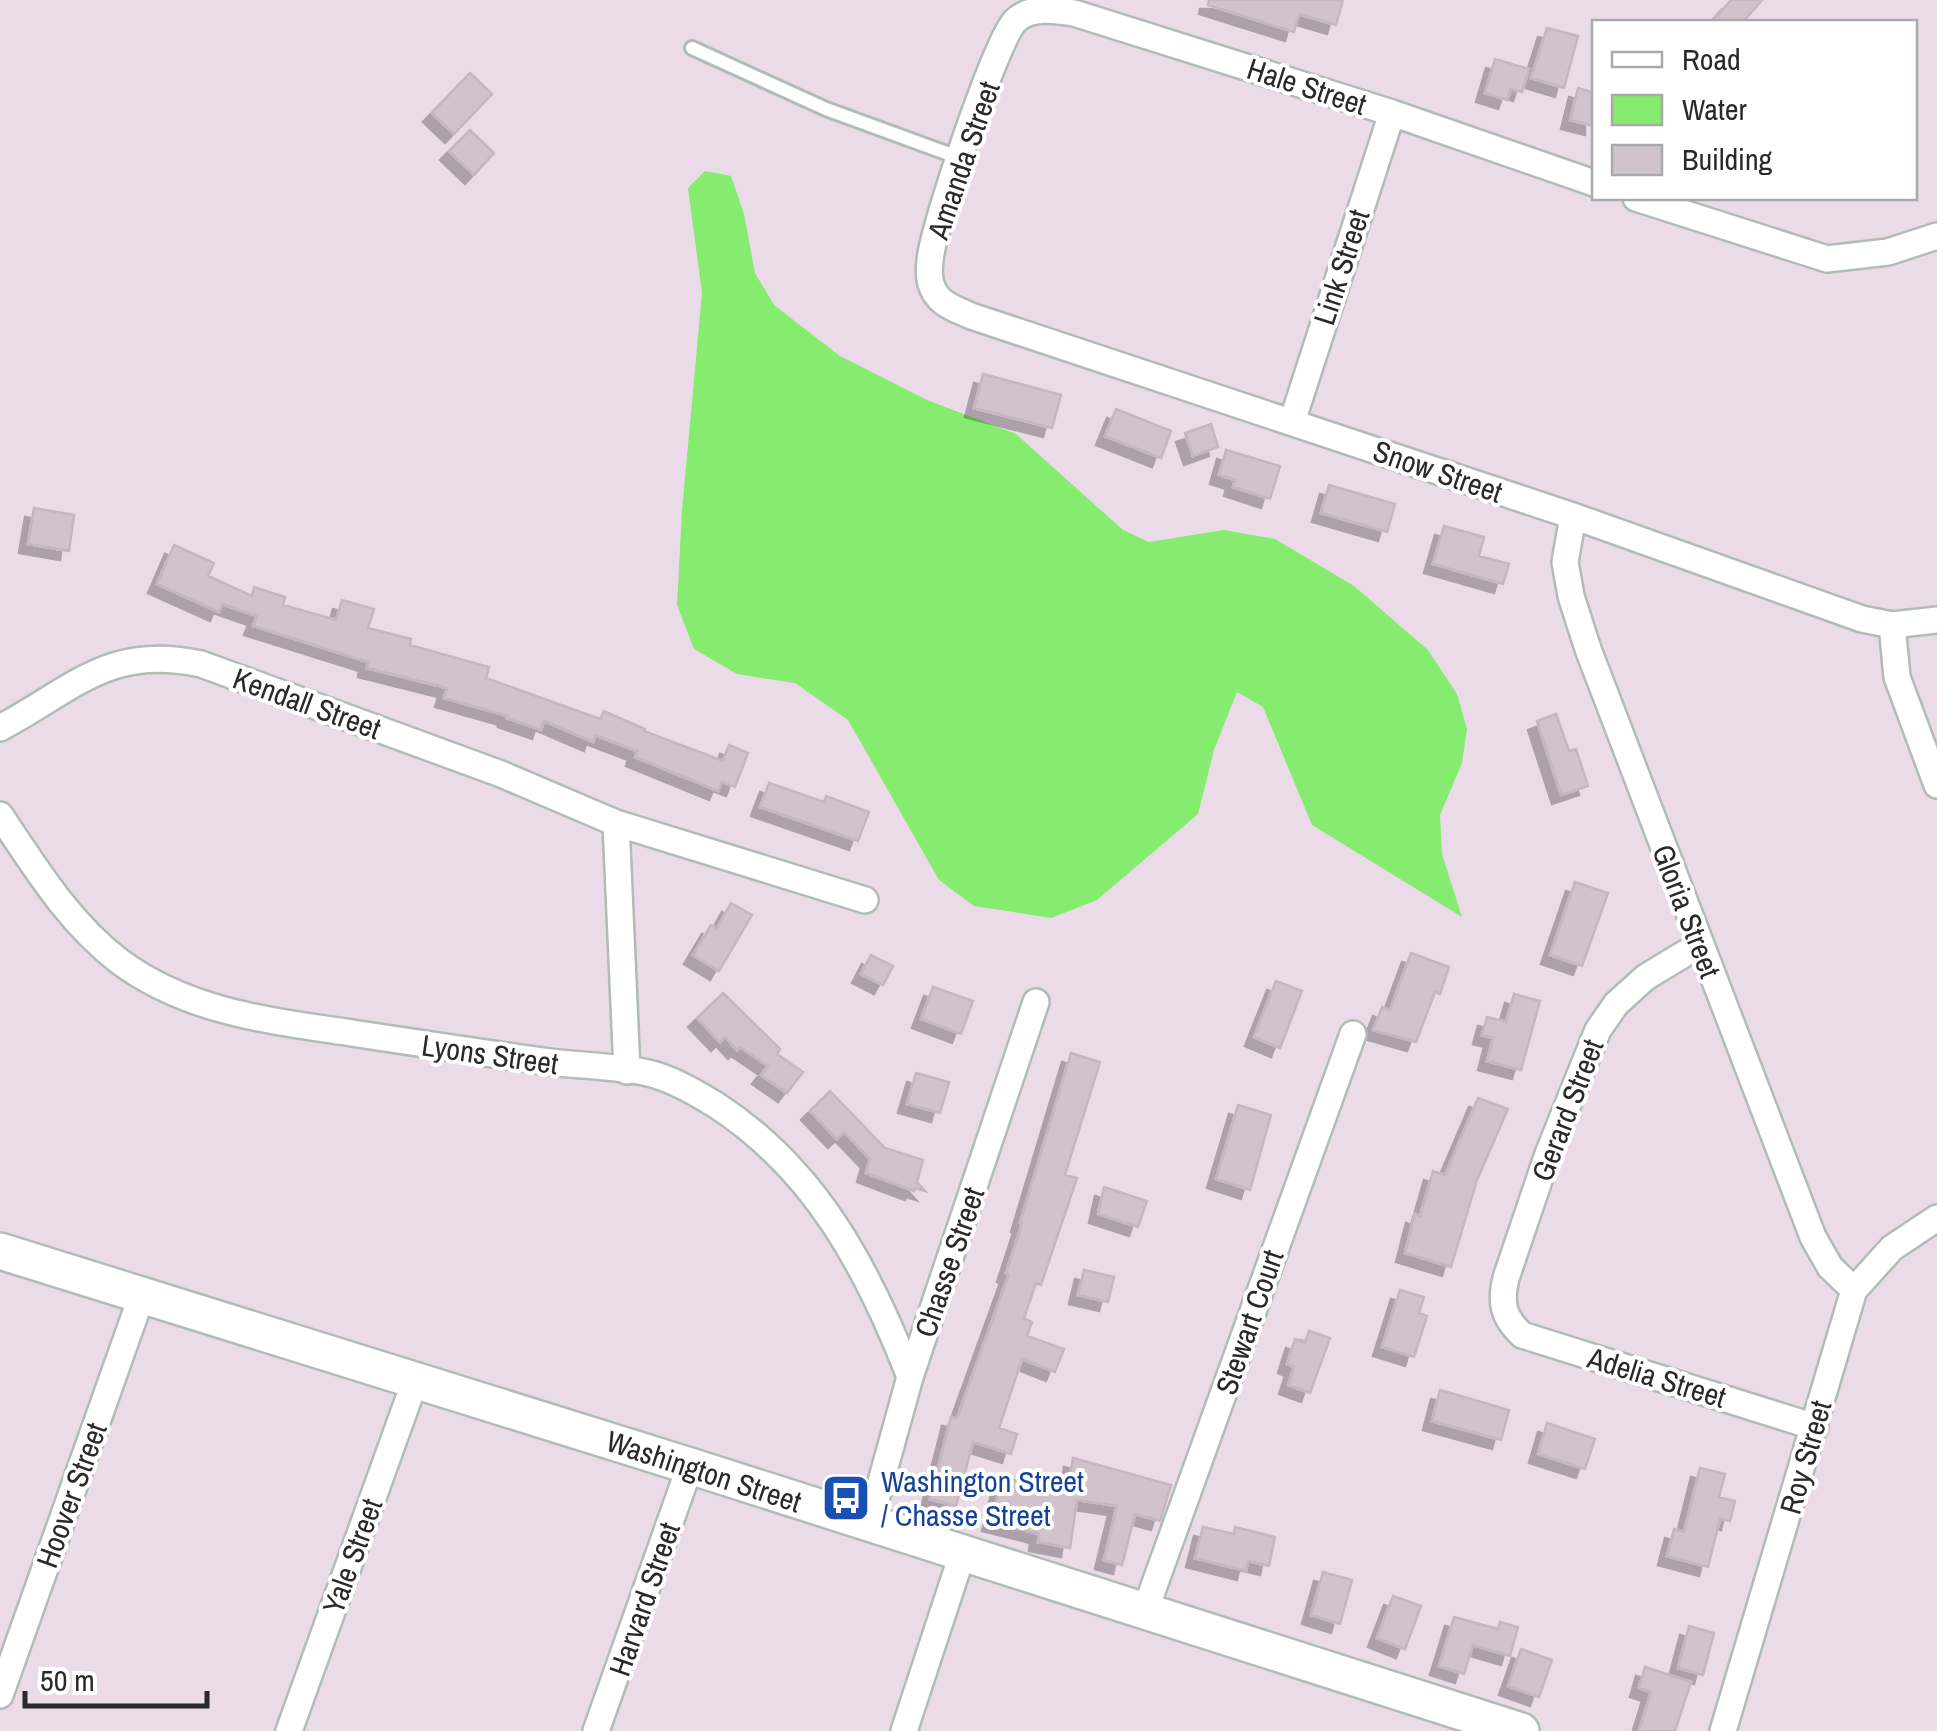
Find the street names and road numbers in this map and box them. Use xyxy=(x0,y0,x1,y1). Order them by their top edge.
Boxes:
street label: Hale Street xyxy=(1242,48,1372,124)
street label: Amanda Street xyxy=(917,76,1009,245)
street label: Link Street xyxy=(1304,204,1378,330)
street label: Snow Street xyxy=(1368,430,1508,512)
street label: Kendall Street xyxy=(228,658,387,748)
street label: Gloria Street xyxy=(1643,839,1731,983)
street label: Lyons Street xyxy=(419,1025,561,1083)
street label: Gerard Street xyxy=(1522,1033,1612,1187)
street label: Chasse Street xyxy=(905,1182,993,1342)
street label: Stewart Court xyxy=(1206,1244,1292,1400)
street label: Adelia Street xyxy=(1582,1337,1731,1417)
street label: Roy Street xyxy=(1770,1395,1840,1518)
street label: Hoover Street xyxy=(26,1417,116,1573)
street label: Washington Street xyxy=(601,1421,807,1521)
street label: Yale Street xyxy=(313,1493,391,1619)
street label: Harvard Street xyxy=(599,1517,689,1681)

